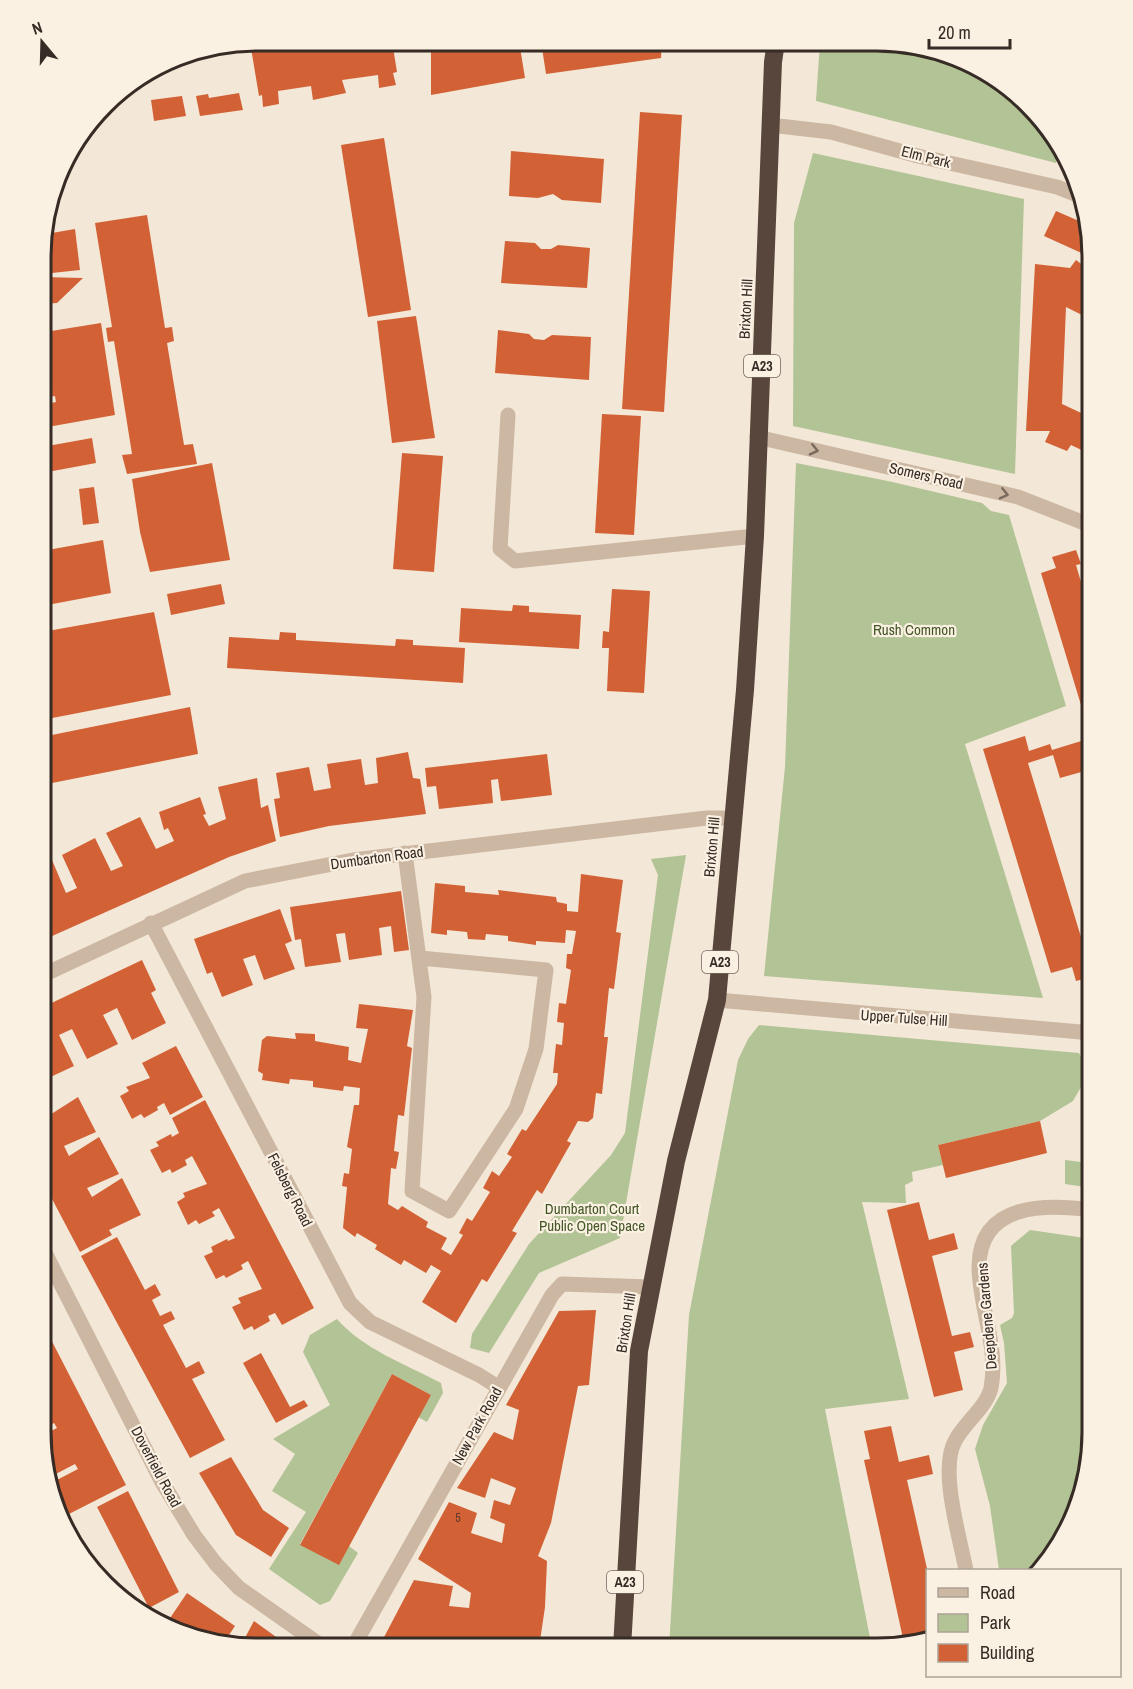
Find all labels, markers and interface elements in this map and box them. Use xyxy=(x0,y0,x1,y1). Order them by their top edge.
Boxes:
north arrow xyxy=(12,12,72,72)
scale bar xyxy=(929,12,1010,50)
text: N xyxy=(29,16,45,40)
text: 20 m xyxy=(938,20,971,45)
street label: Elm Park xyxy=(899,140,954,173)
street label: Brixton Hill xyxy=(733,278,758,340)
road number: A23 xyxy=(744,355,780,377)
one-way arrow xyxy=(809,443,819,456)
street label: Somers Road xyxy=(887,457,965,494)
one-way arrow xyxy=(999,486,1009,499)
park label: Rush Common xyxy=(873,619,955,640)
street label: Brixton Hill xyxy=(698,816,725,878)
street label: Dumbarton Road xyxy=(329,841,425,874)
road number: A23 xyxy=(702,951,738,973)
street label: Upper Tulse Hill xyxy=(860,1004,948,1031)
street label: Felsberg Road xyxy=(263,1149,318,1230)
park label: Dumbarton Court Public Open Space xyxy=(539,1198,645,1236)
street label: Deepdene Gardens xyxy=(971,1262,1002,1370)
street label: Brixton Hill xyxy=(610,1292,641,1354)
street label: New Park Road xyxy=(446,1383,507,1469)
street label: Doverfield Road xyxy=(126,1423,187,1511)
house number: 5 xyxy=(455,1510,461,1526)
legend xyxy=(926,1569,1121,1677)
road number: A23 xyxy=(607,1571,643,1593)
text: Road xyxy=(980,1580,1015,1605)
text: Park xyxy=(980,1610,1011,1635)
text: Building xyxy=(980,1640,1035,1665)

